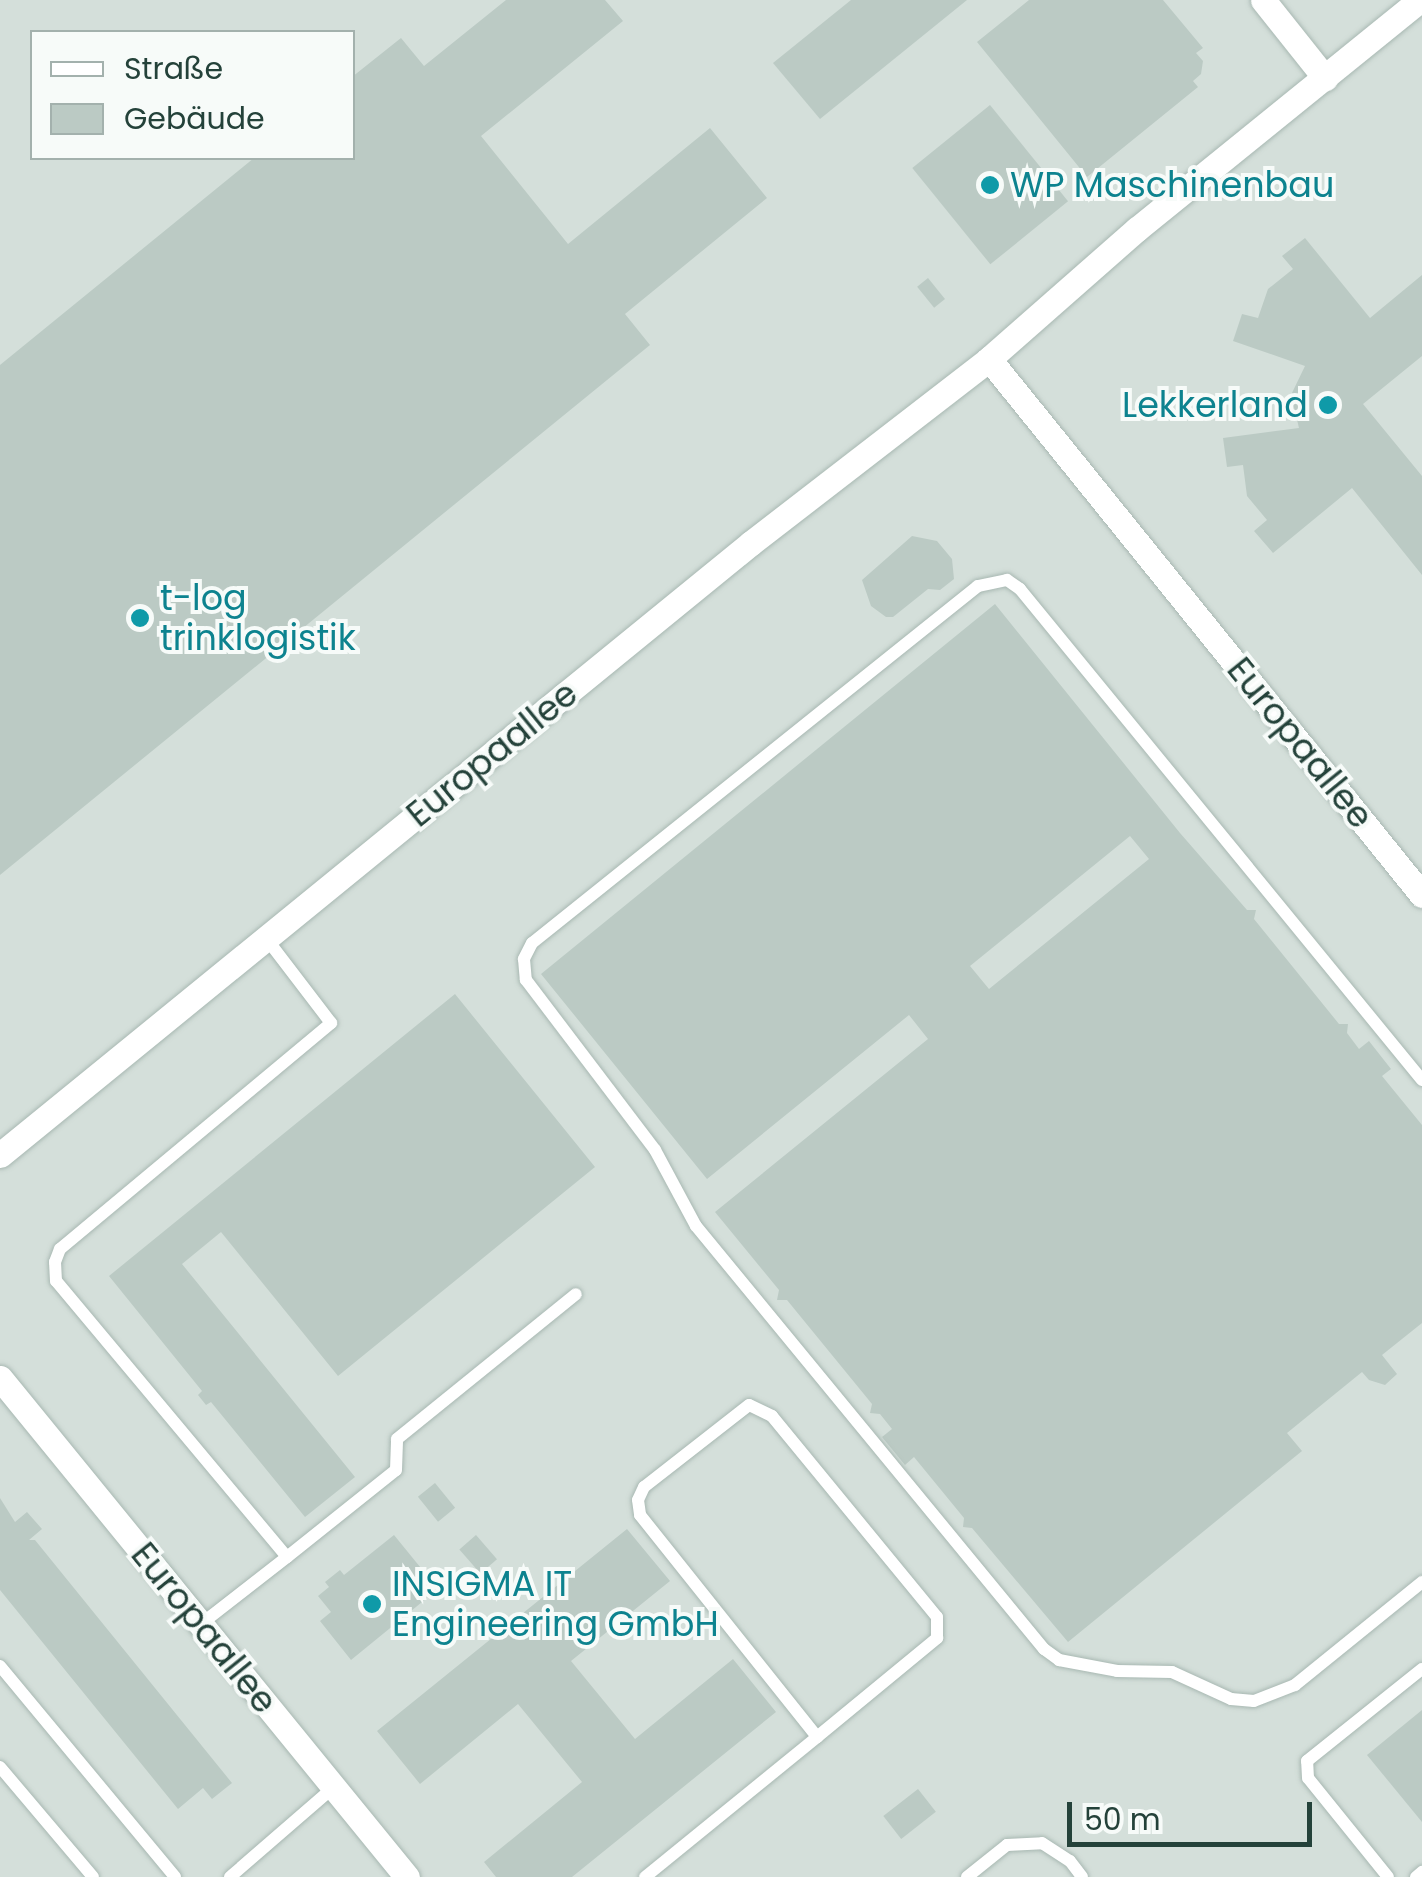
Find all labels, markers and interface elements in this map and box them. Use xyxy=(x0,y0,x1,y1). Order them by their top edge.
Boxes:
legend xyxy=(30,30,355,160)
text: Straße xyxy=(124,47,223,90)
text: Gebäude xyxy=(124,97,265,140)
place label: WP Maschinenbau xyxy=(1010,164,1334,206)
marker: WP Maschinenbau xyxy=(979,174,1001,196)
place label: Lekkerland xyxy=(1122,384,1308,426)
marker: Lekkerland xyxy=(1317,394,1339,416)
place label: t-log trinklogistik xyxy=(160,577,356,659)
marker: t-log trinklogistik xyxy=(129,607,151,629)
street label: Europaallee xyxy=(1218,649,1382,837)
street label: Europaallee xyxy=(398,672,586,836)
street label: Europaallee xyxy=(122,1534,286,1722)
place label: INSIGMA IT Engineering GmbH xyxy=(392,1563,719,1645)
marker: INSIGMA IT Engineering GmbH xyxy=(361,1593,383,1615)
scale bar xyxy=(1072,1782,1317,1844)
text: 50 m xyxy=(1084,1798,1161,1841)

